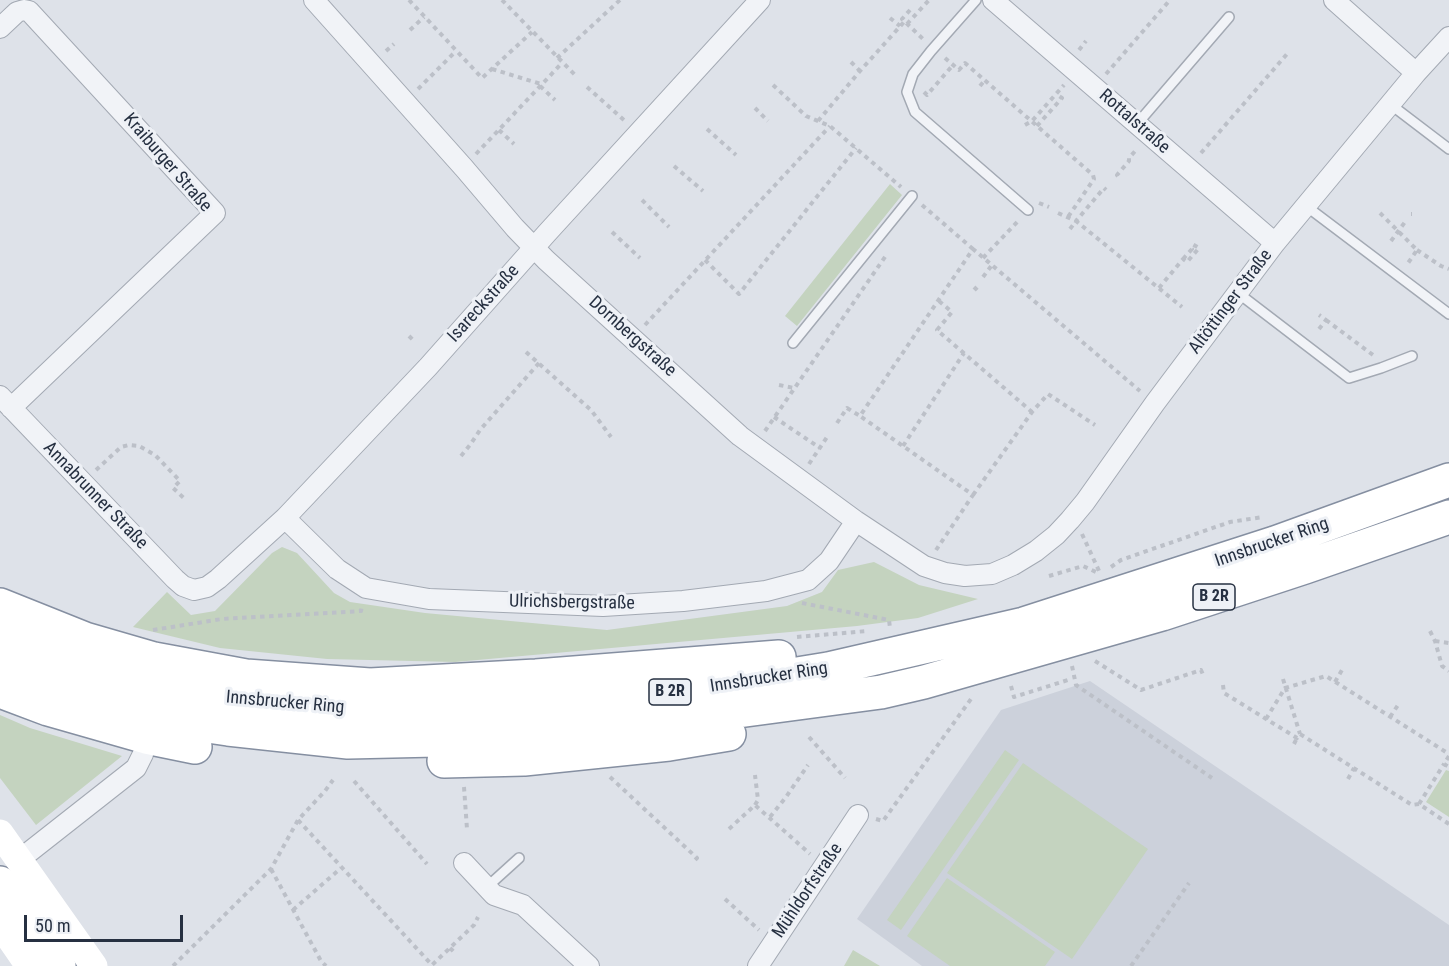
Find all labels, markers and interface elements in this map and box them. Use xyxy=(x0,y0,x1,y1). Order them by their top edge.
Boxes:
street label: Rottalstraße xyxy=(1094,85,1174,159)
street label: Kraiburger Straße xyxy=(118,109,216,217)
street label: Altöttinger Straße xyxy=(1185,245,1277,359)
street label: Isareckstraße xyxy=(444,261,524,347)
street label: Dornbergstraße xyxy=(584,292,680,382)
street label: Annabrunner Straße xyxy=(38,438,152,554)
street label: Innsbrucker Ring xyxy=(1212,513,1332,573)
road number: B 2R xyxy=(1193,584,1235,610)
street label: Ulrichsbergstraße xyxy=(509,591,635,615)
street label: Innsbrucker Ring xyxy=(709,658,829,698)
road number: B 2R xyxy=(649,679,691,705)
street label: Innsbrucker Ring xyxy=(225,687,345,719)
street label: Mühldorfstraße xyxy=(768,840,848,942)
scale bar xyxy=(27,903,186,941)
text: 50 m xyxy=(35,915,70,936)

